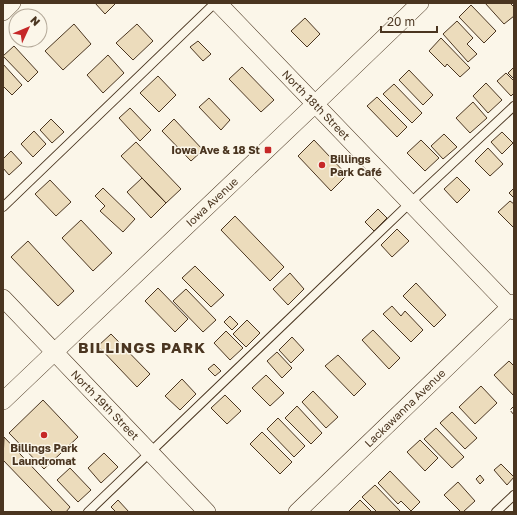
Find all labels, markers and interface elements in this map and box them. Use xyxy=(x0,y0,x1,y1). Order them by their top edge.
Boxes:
north arrow xyxy=(8,8,48,48)
scale bar xyxy=(381,8,437,34)
text: N xyxy=(28,13,43,28)
text: 20 m xyxy=(387,14,415,29)
street label: North 18th Street xyxy=(280,67,353,142)
place label: Iowa Ave & 18 St xyxy=(171,143,261,156)
marker: Iowa Ave & 18 St xyxy=(263,145,273,155)
place label: Billings Park Café xyxy=(330,152,382,178)
marker: Billings Park Café xyxy=(317,160,327,170)
street label: Iowa Avenue xyxy=(183,174,240,229)
district label: BILLINGS PARK xyxy=(78,338,206,356)
street label: Lackawanna Avenue xyxy=(362,366,448,449)
street label: North 19th Street xyxy=(69,367,142,442)
marker: Billings Park Laundromat xyxy=(39,430,49,440)
place label: Billings Park Laundromat xyxy=(10,441,78,467)

